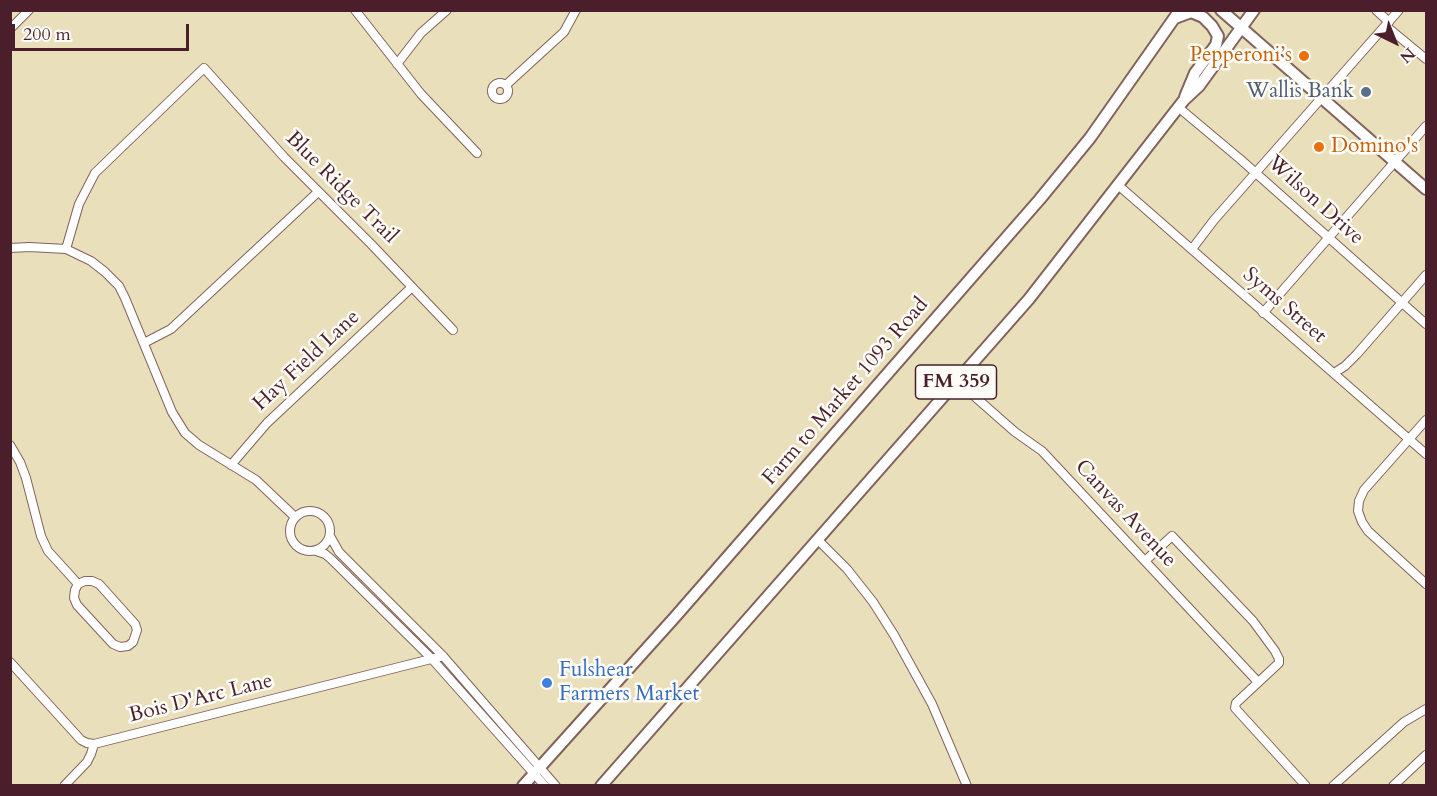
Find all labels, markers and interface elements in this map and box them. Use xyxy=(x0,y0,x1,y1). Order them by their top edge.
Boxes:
scale bar xyxy=(15,12,192,50)
north arrow xyxy=(1365,12,1425,72)
text: 200 m xyxy=(23,22,71,47)
text: N xyxy=(1395,42,1420,68)
place label: Pepperoni’s xyxy=(1190,43,1292,69)
marker: Pepperoni’s xyxy=(1297,49,1311,63)
place label: Wallis Bank xyxy=(1246,79,1354,105)
marker: Wallis Bank xyxy=(1359,85,1373,99)
street label: Blue Ridge Trail xyxy=(280,127,402,249)
place label: Domino's xyxy=(1331,134,1418,160)
marker: Domino's xyxy=(1312,140,1326,154)
street label: Wilson Drive xyxy=(1262,151,1368,251)
street label: Syms Street xyxy=(1237,263,1331,349)
street label: Farm to Market 1093 Road xyxy=(758,293,934,491)
street label: Hay Field Lane xyxy=(249,305,365,417)
road number: FM 359 xyxy=(916,365,996,399)
street label: Canvas Avenue xyxy=(1069,455,1181,573)
place label: Fulshear Farmers Market xyxy=(559,658,699,708)
street label: Bois D'Arc Lane xyxy=(127,669,275,729)
marker: Fulshear Farmers Market xyxy=(540,676,554,690)

